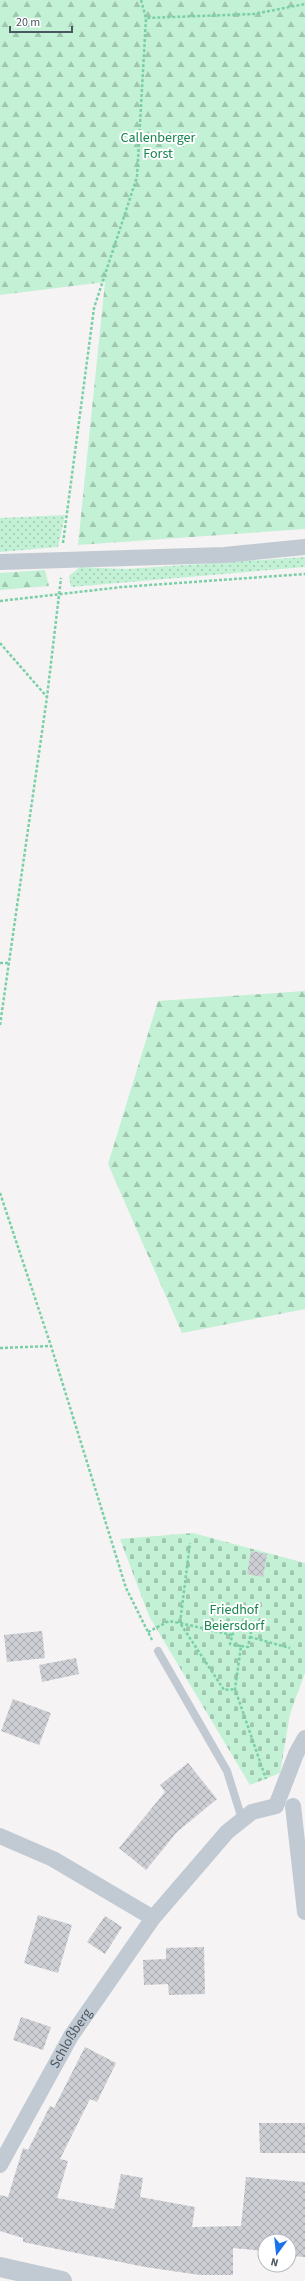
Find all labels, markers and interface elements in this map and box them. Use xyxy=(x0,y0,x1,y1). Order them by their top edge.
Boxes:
scale bar xyxy=(10,8,72,34)
text: 20 m xyxy=(16,14,40,31)
park label: Callenberger Forst xyxy=(121,128,196,164)
park label: Friedhof Beiersdorf xyxy=(204,1600,265,1636)
street label: Schloßberg xyxy=(45,2005,97,2072)
north arrow xyxy=(257,2233,297,2273)
text: N xyxy=(269,2254,280,2270)

